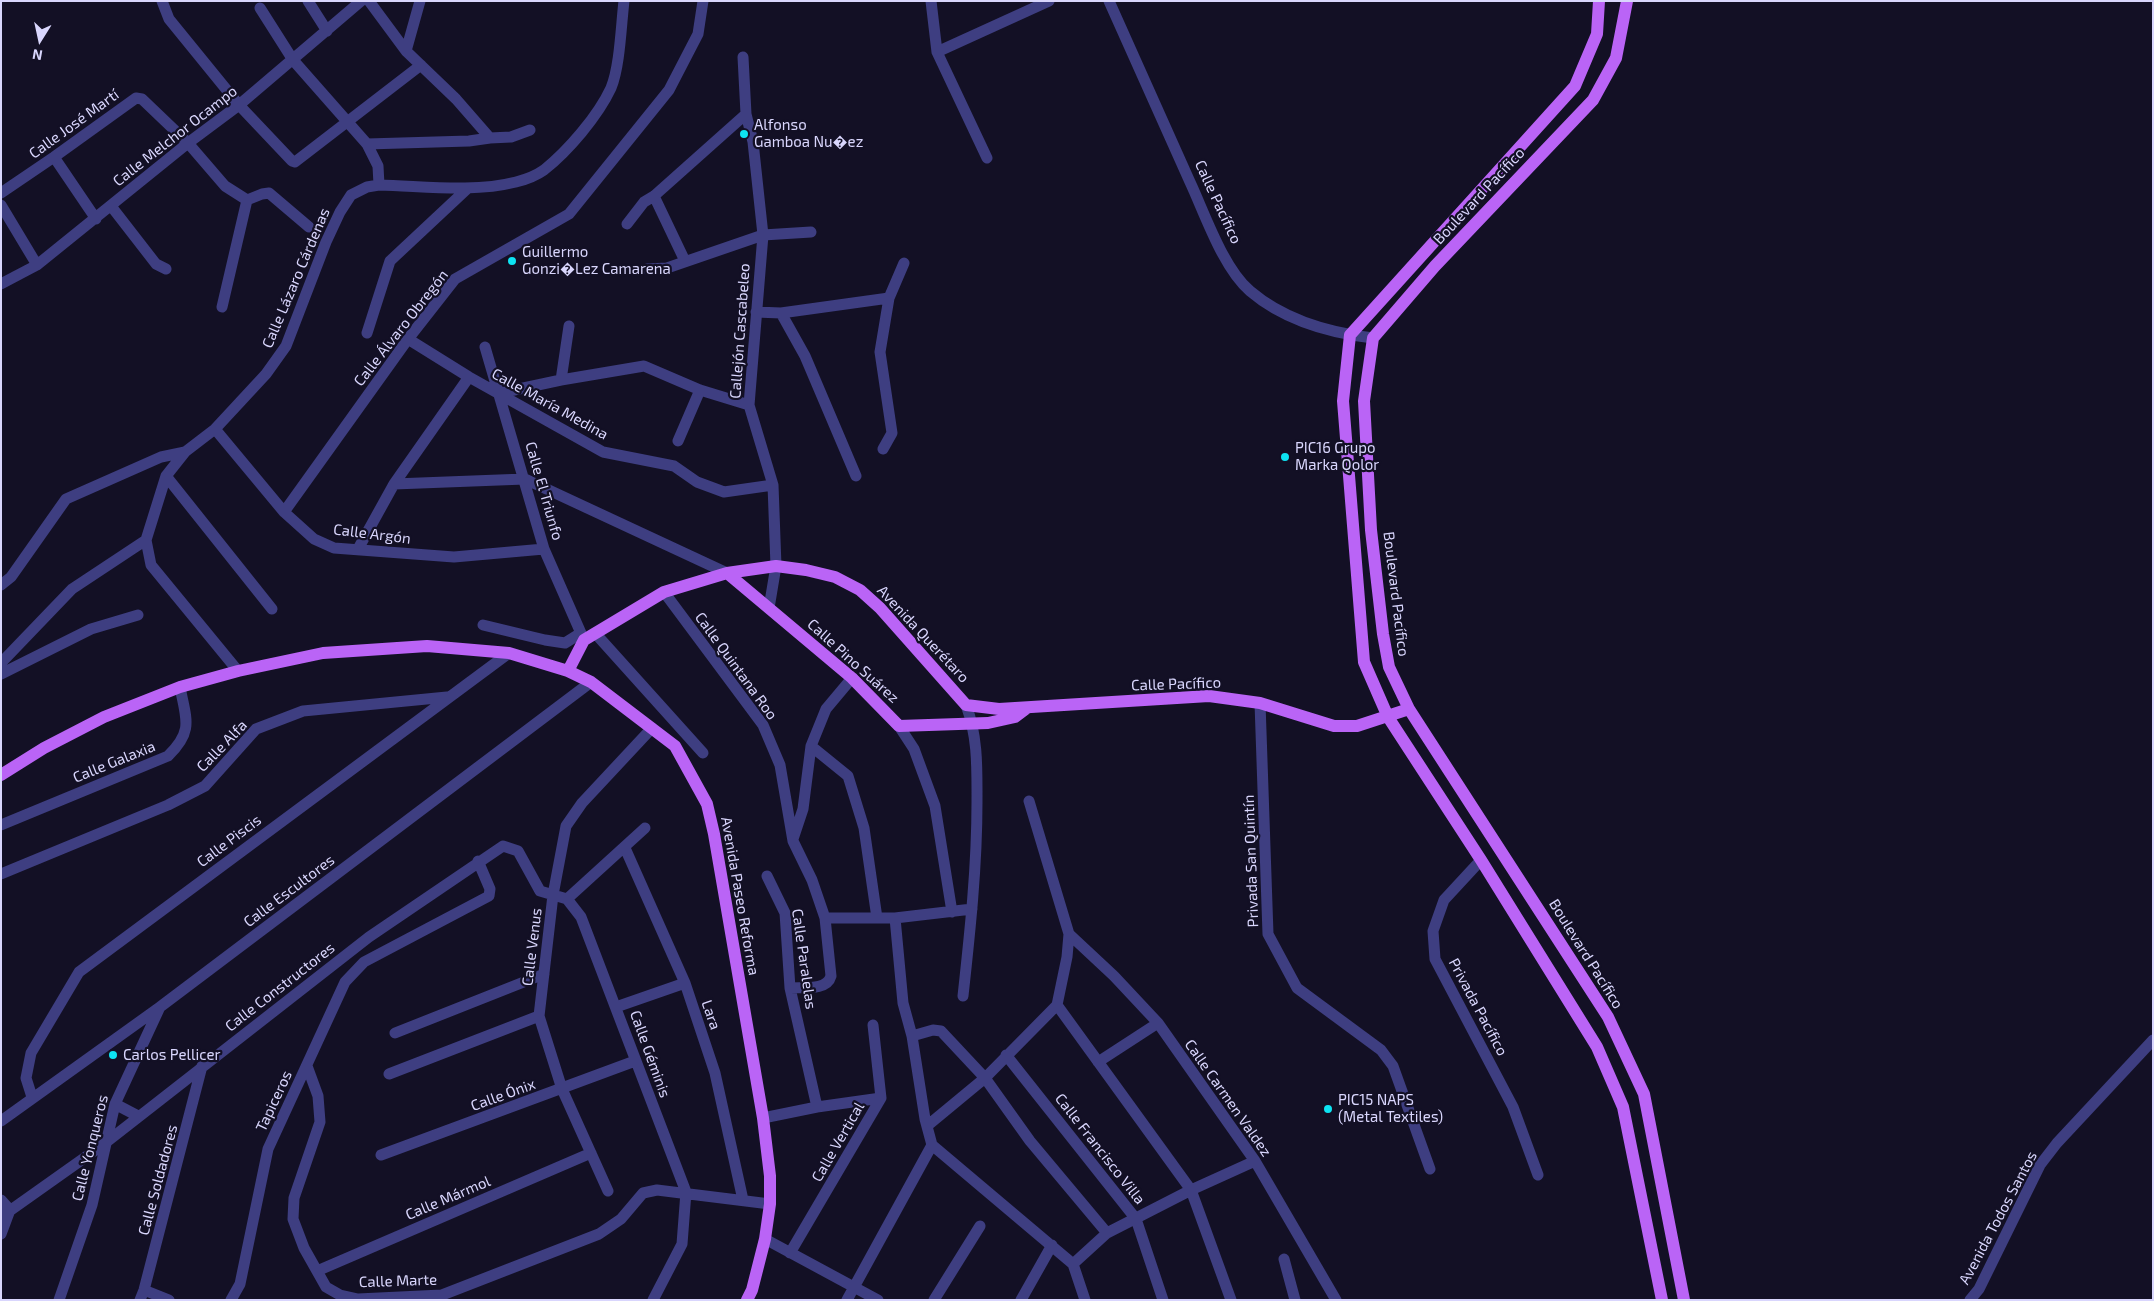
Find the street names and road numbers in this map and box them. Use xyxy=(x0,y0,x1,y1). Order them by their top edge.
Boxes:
street label: Calle Melchor Ocampo xyxy=(109,82,241,190)
street label: Calle José Martí xyxy=(26,85,122,163)
street label: Boulevard Pacífico xyxy=(1430,144,1528,248)
street label: Calle Pacífico xyxy=(1191,157,1245,247)
street label: Calle Lázaro Cárdenas xyxy=(258,205,334,351)
street label: Callejón Cascabeleo xyxy=(726,263,754,399)
street label: Calle Álvaro Obregón xyxy=(350,266,452,390)
street label: Calle María Medina xyxy=(489,365,611,443)
street label: Calle El Triunfo xyxy=(521,440,567,542)
street label: Calle Argón xyxy=(332,520,412,548)
street label: Boulevard Pacífico xyxy=(1379,531,1413,657)
street label: Avenida Querétaro xyxy=(873,582,973,686)
street label: Calle Quintana Roo xyxy=(691,609,781,723)
street label: Calle Pino Suárez xyxy=(804,615,902,707)
street label: Calle Pacífico xyxy=(1131,673,1221,695)
street label: Calle Alfa xyxy=(193,716,251,776)
street label: Calle Galaxia xyxy=(70,737,158,787)
street label: Privada San Quintín xyxy=(1240,794,1262,928)
street label: Calle Piscis xyxy=(193,811,265,871)
street label: Avenida Paseo Reforma xyxy=(717,815,763,977)
street label: Calle Escultores xyxy=(240,851,338,931)
street label: Boulevard Pacífico xyxy=(1545,896,1627,1012)
street label: Calle Venus xyxy=(518,907,546,987)
street label: Calle Paralelas xyxy=(788,908,820,1010)
street label: Calle Constructores xyxy=(222,939,338,1035)
street label: Privada Pacífico xyxy=(1445,955,1511,1059)
street label: Lara xyxy=(698,998,724,1032)
street label: Calle Géminis xyxy=(626,1008,674,1100)
street label: Calle Carmen Valdez xyxy=(1181,1036,1275,1160)
street label: Tapiceros xyxy=(252,1068,296,1134)
street label: Calle Ónix xyxy=(468,1075,538,1115)
street label: Calle Francisco Villa xyxy=(1051,1090,1149,1208)
street label: Calle Yonqueros xyxy=(68,1093,112,1203)
street label: Calle Vertical xyxy=(808,1099,868,1185)
street label: Calle Soldadores xyxy=(135,1123,181,1237)
street label: Avenida Todos Santos xyxy=(1955,1148,2041,1288)
street label: Calle Mármol xyxy=(403,1172,493,1224)
street label: Calle Marte xyxy=(359,1271,437,1291)

